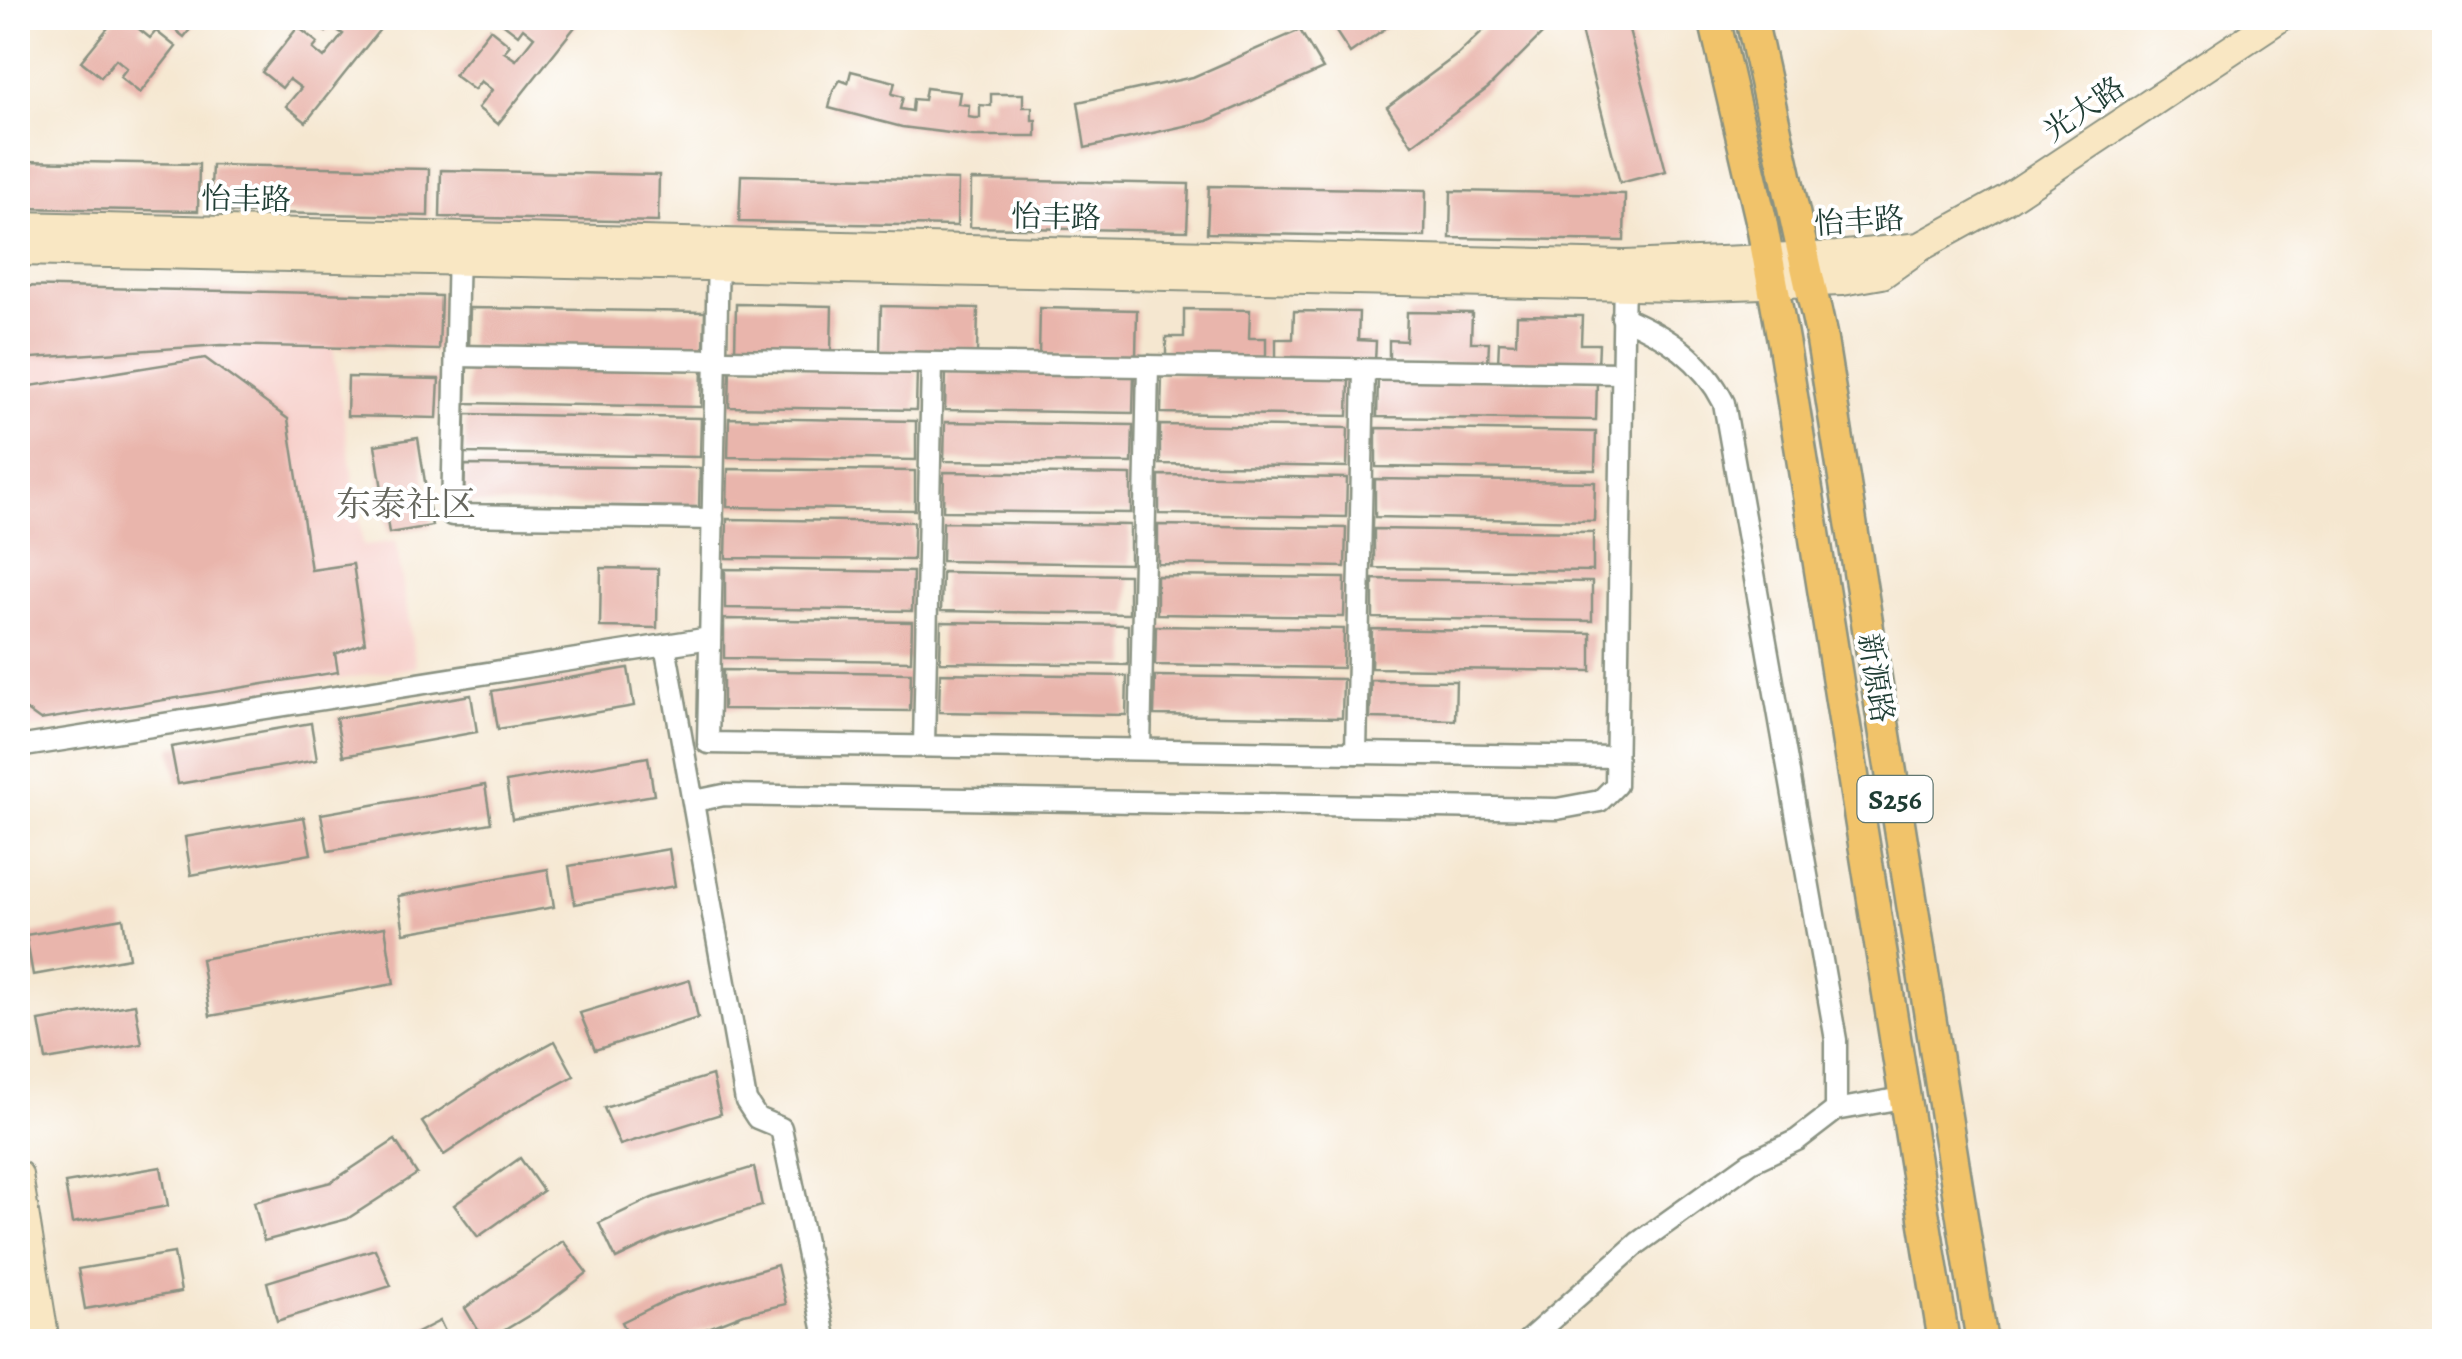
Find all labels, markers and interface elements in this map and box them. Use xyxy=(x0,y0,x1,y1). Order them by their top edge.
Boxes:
street label: 光大路 xyxy=(2036,67,2132,151)
street label: 怡丰路 xyxy=(201,178,291,220)
street label: 怡丰路 xyxy=(1011,196,1101,238)
street label: 怡丰路 xyxy=(1813,198,1905,244)
district label: 东泰社区 xyxy=(336,480,476,528)
street label: 新源路 xyxy=(1849,630,1903,726)
road number: S256 xyxy=(1858,776,1932,822)

